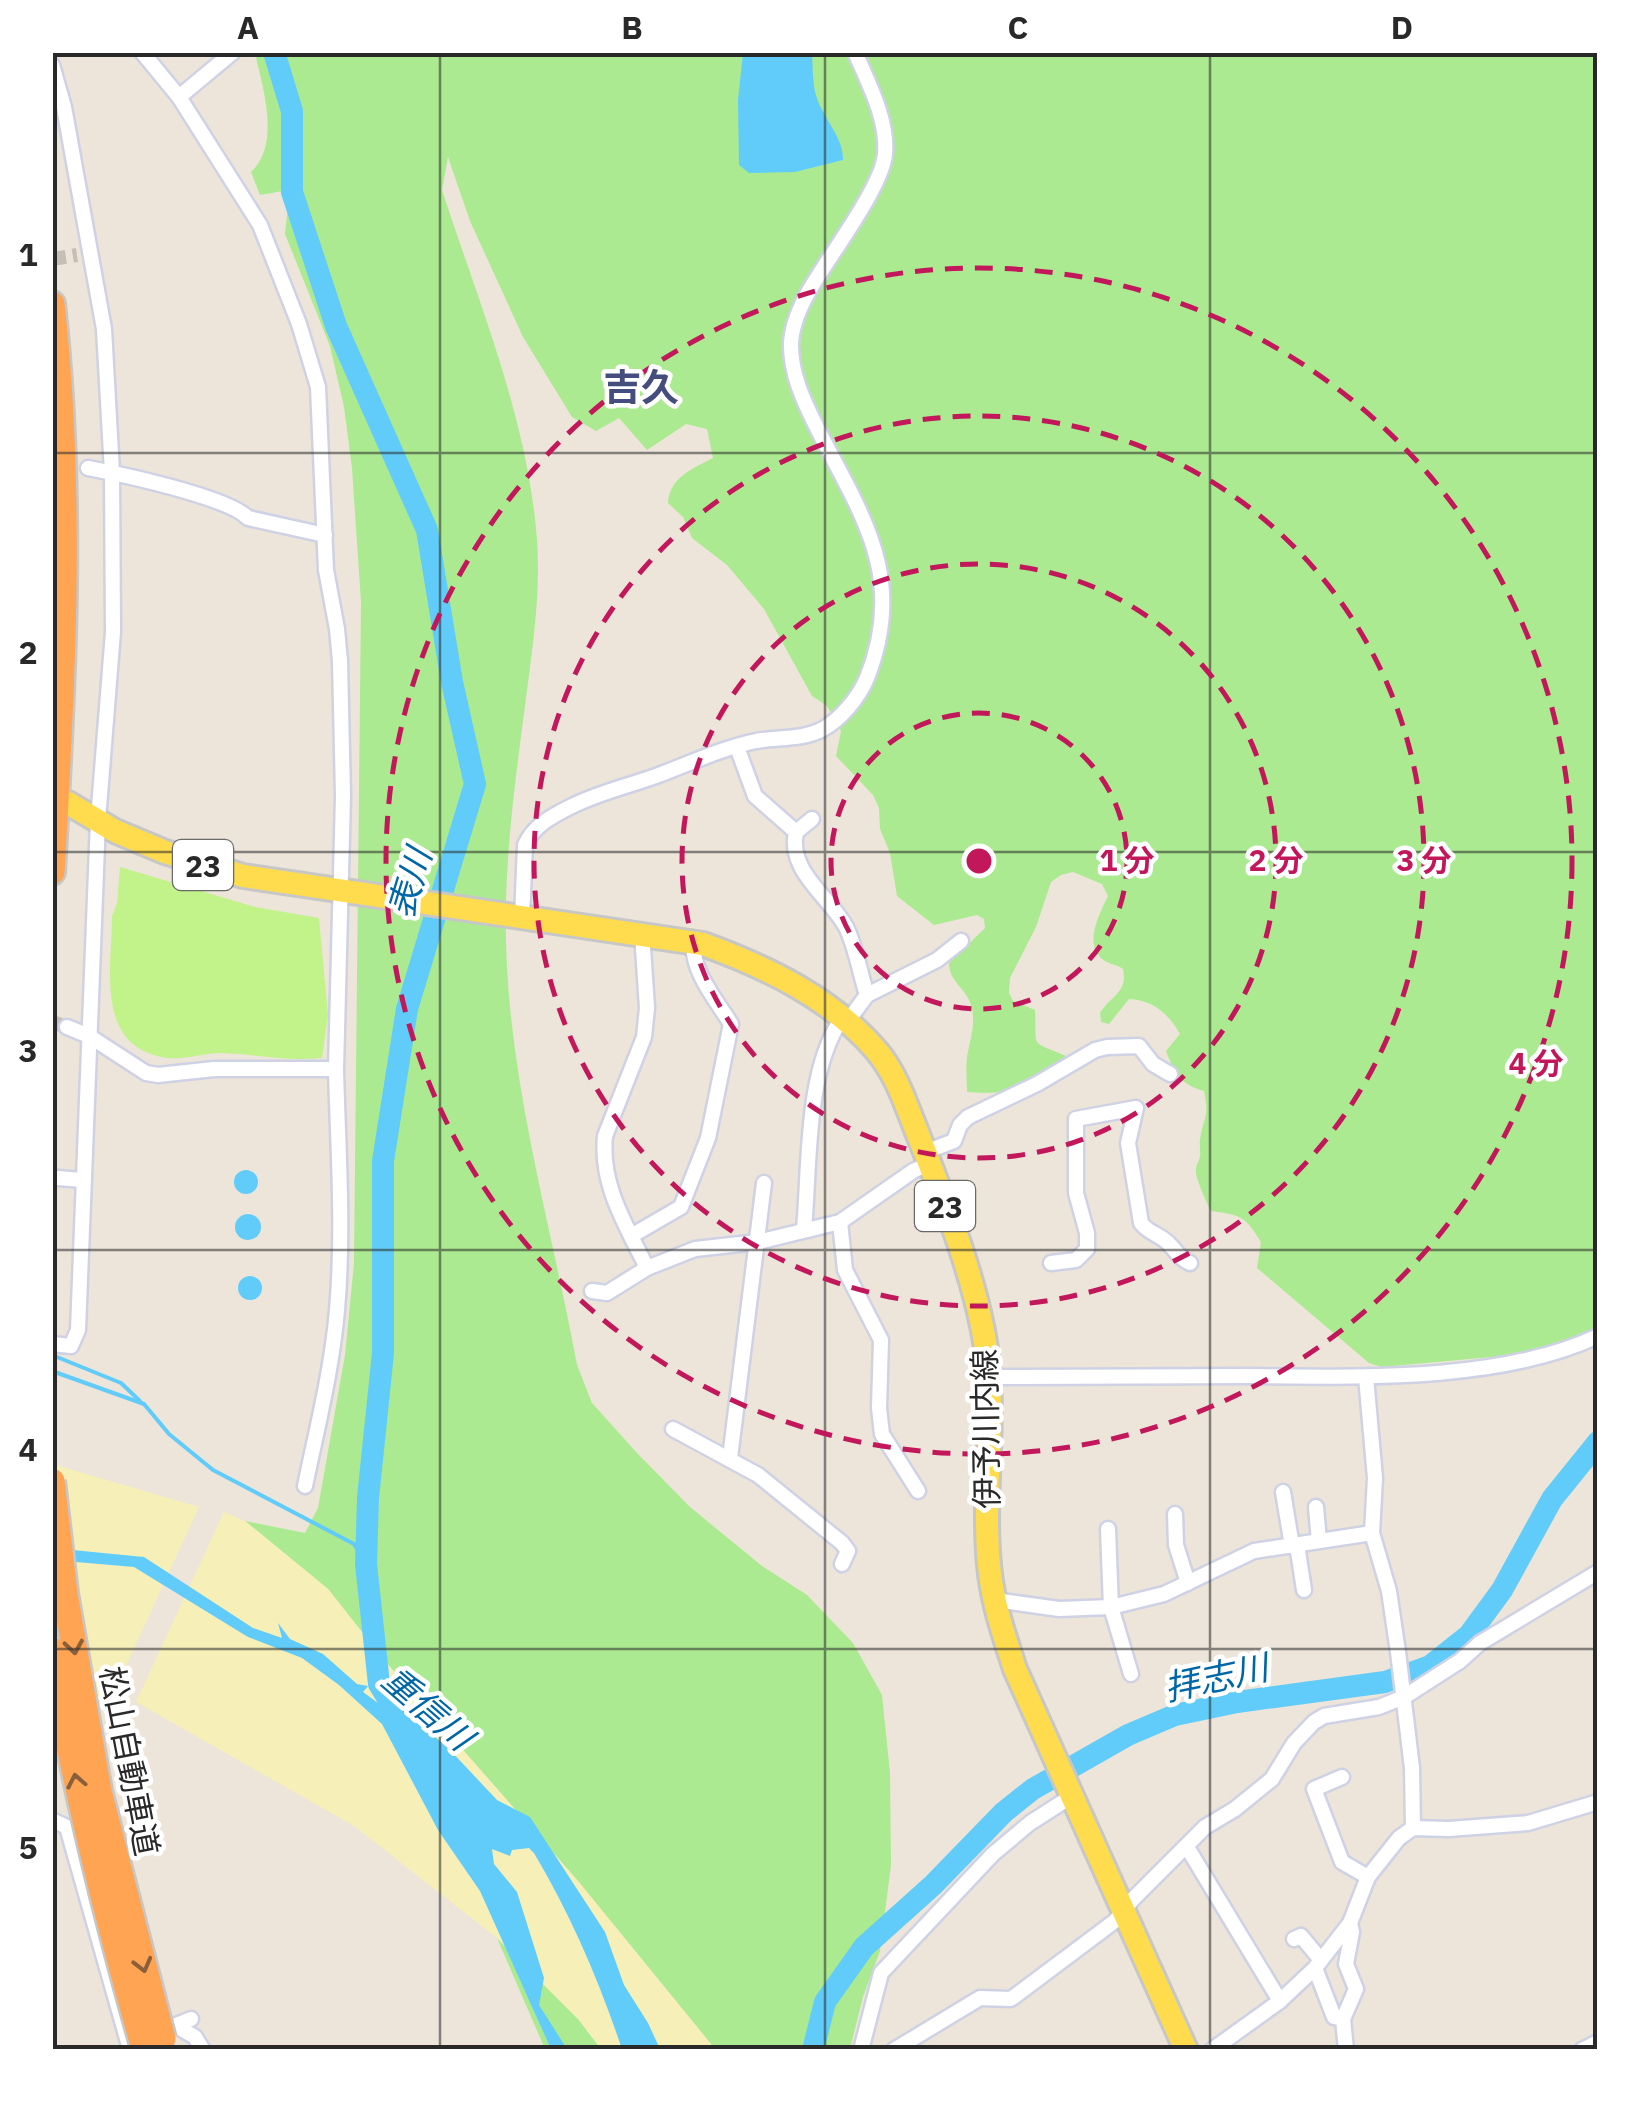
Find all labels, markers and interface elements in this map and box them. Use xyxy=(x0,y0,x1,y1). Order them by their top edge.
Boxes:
text: A xyxy=(237,6,259,48)
text: B xyxy=(621,6,643,48)
text: C xyxy=(1008,6,1028,48)
text: D xyxy=(1391,6,1413,48)
text: 1 xyxy=(18,233,38,275)
district label: 吉久 xyxy=(603,362,679,411)
text: 2 xyxy=(18,631,38,673)
water label: 表川 xyxy=(377,839,442,923)
road number: 23 xyxy=(173,840,233,890)
text: 1 分 xyxy=(1099,840,1155,879)
text: 2 分 xyxy=(1248,840,1304,879)
text: 3 分 xyxy=(1396,840,1452,879)
centre of rings xyxy=(961,843,997,879)
text: 3 xyxy=(18,1029,38,1071)
text: 4 分 xyxy=(1508,1043,1564,1082)
road number: 23 xyxy=(915,1181,975,1231)
street label: 伊予川内線 xyxy=(963,1349,1007,1509)
text: 4 xyxy=(18,1428,38,1470)
one-way arrow xyxy=(63,1639,84,1656)
water label: 拝志川 xyxy=(1160,1643,1276,1710)
water label: 重信川 xyxy=(373,1656,486,1762)
street label: 松山自動車道 xyxy=(91,1663,169,1859)
one-way arrow xyxy=(67,1773,88,1790)
text: 5 xyxy=(18,1826,38,1868)
one-way arrow xyxy=(131,1956,152,1973)

